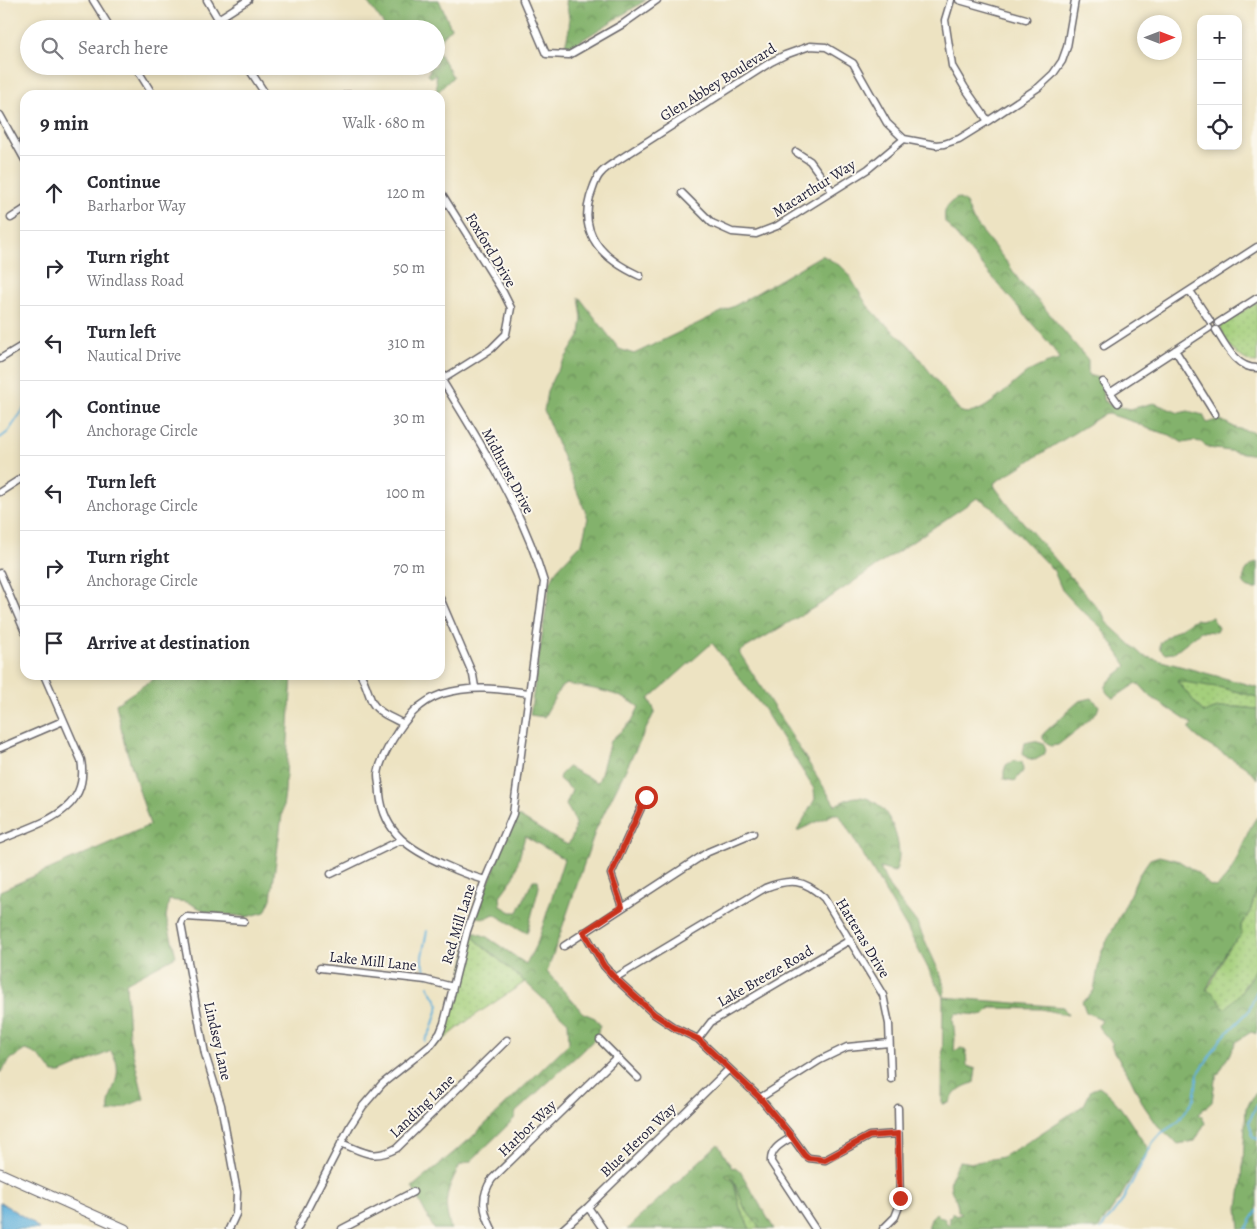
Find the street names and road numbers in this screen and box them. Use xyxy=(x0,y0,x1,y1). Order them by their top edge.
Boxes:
street label: Glen Abbey Boulevard xyxy=(656,38,781,126)
street label: Macarthur Way xyxy=(769,154,860,222)
street label: Foxford Drive xyxy=(461,209,521,291)
street label: Midhurst Drive xyxy=(477,425,539,518)
street label: Red Mill Lane xyxy=(436,881,480,967)
street label: Hatteras Drive xyxy=(831,894,895,982)
street label: Lake Breeze Road xyxy=(714,940,817,1011)
street label: Lake Mill Lane xyxy=(328,946,418,976)
street label: Lindsey Lane xyxy=(199,1000,237,1083)
street label: Landing Lane xyxy=(385,1070,459,1142)
street label: Harbor Way xyxy=(494,1095,561,1161)
street label: Blue Heron Way xyxy=(596,1098,681,1181)

